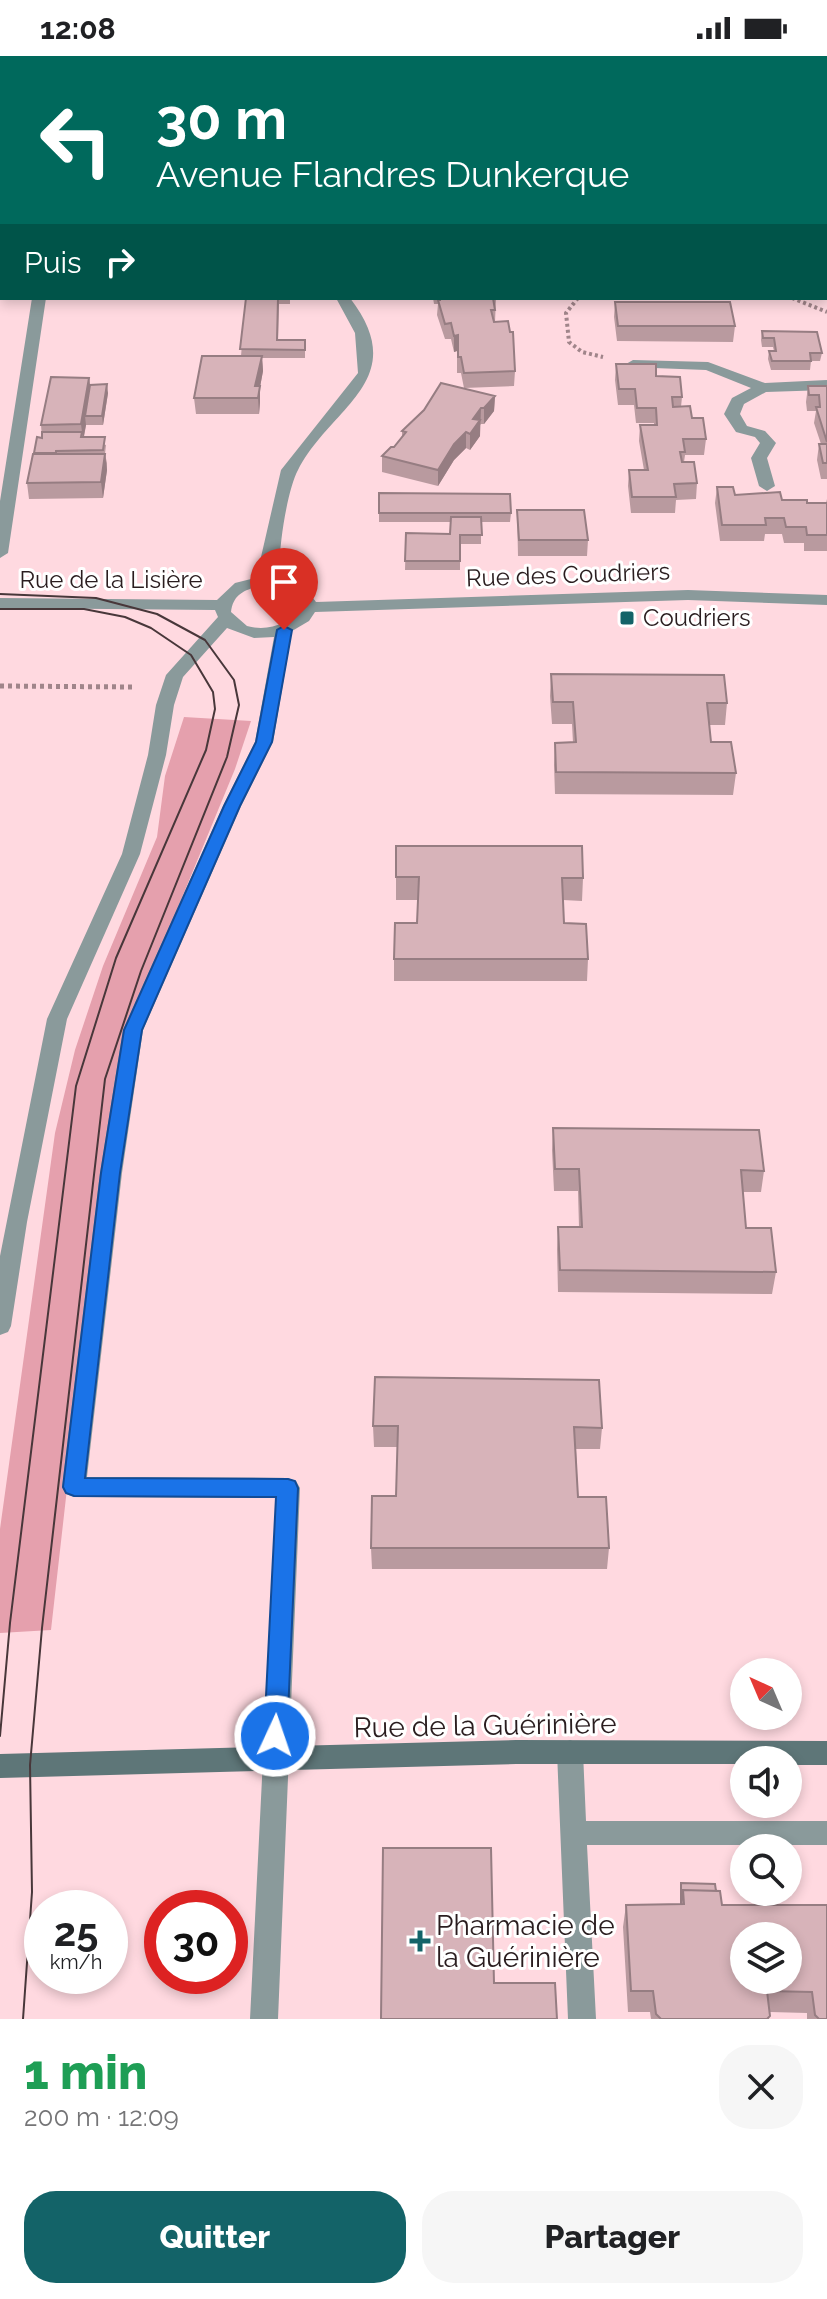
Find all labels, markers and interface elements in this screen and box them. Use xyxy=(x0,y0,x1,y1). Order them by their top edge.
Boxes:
text: 12:08 xyxy=(40,11,116,46)
text: 30 m xyxy=(156,86,287,152)
icon: left xyxy=(24,88,128,192)
text: Avenue Flandres Dunkerque xyxy=(156,153,629,195)
icon: right xyxy=(98,240,142,284)
text: Puis xyxy=(24,245,82,280)
pin xyxy=(250,548,318,630)
street label: Rue des Coudriers xyxy=(465,556,671,593)
icon: arrive xyxy=(262,560,306,604)
street label: Rue de la Lisière xyxy=(19,565,203,594)
place label: Coudriers xyxy=(643,603,751,632)
marker: Coudriers xyxy=(618,609,636,627)
north arrow xyxy=(730,1658,802,1730)
map controls xyxy=(730,1658,802,1994)
position arrow xyxy=(233,1694,317,1778)
street label: Rue de la Guérinière xyxy=(353,1707,617,1744)
button: sound xyxy=(730,1746,802,1818)
button: search xyxy=(730,1834,802,1906)
speed limit sign: 30 xyxy=(144,1890,248,1994)
text: 25 xyxy=(54,1908,98,1955)
place label: Pharmacie de la Guérinière xyxy=(436,1909,615,1974)
button: layers xyxy=(730,1922,802,1994)
marker: Pharmacie de la Guérinière xyxy=(411,1932,429,1950)
text: km/h xyxy=(50,1950,102,1974)
text: 1 min xyxy=(24,2044,147,2100)
button: close xyxy=(719,2045,803,2129)
text: 200 m · 12:09 xyxy=(24,2102,179,2132)
button: Quitter xyxy=(24,2191,406,2283)
button: Partager xyxy=(422,2191,803,2283)

